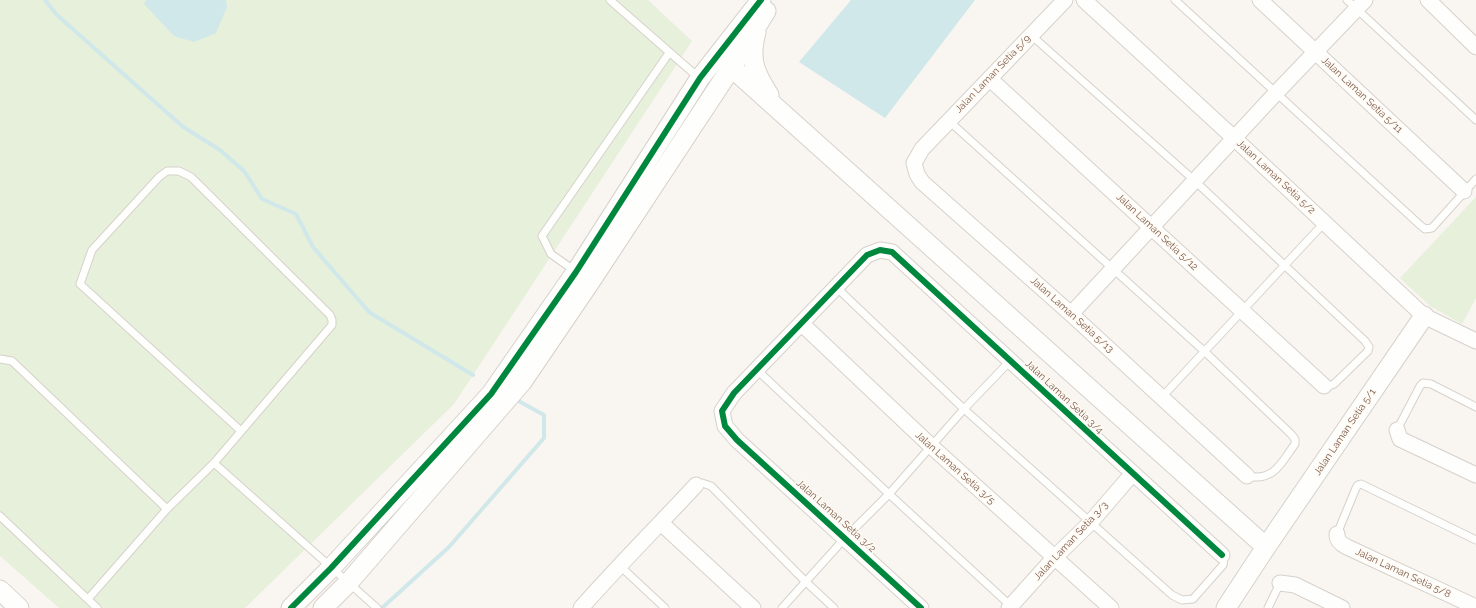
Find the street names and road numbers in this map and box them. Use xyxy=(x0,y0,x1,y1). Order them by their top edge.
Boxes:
street label: Jalan Laman Setia 5/9 xyxy=(953,33,1033,115)
street label: Jalan Laman Setia 5/11 xyxy=(1319,54,1405,136)
street label: Jalan Laman Setia 5/2 xyxy=(1234,138,1318,216)
street label: Jalan Laman Setia 5/12 xyxy=(1114,191,1200,273)
street label: Jalan Laman Setia 5/13 xyxy=(1028,275,1116,355)
street label: Jalan Laman Setia 3/4 xyxy=(1022,358,1106,436)
street label: Jalan Laman Setia 5/1 xyxy=(1312,386,1378,478)
street label: Jalan Laman Setia 3/5 xyxy=(913,429,997,507)
street label: Jalan Laman Setia 3/2 xyxy=(794,477,878,555)
street label: Jalan Laman Setia 3/3 xyxy=(1032,499,1110,583)
street label: Jalan Laman Setia 5/8 xyxy=(1353,546,1453,600)

